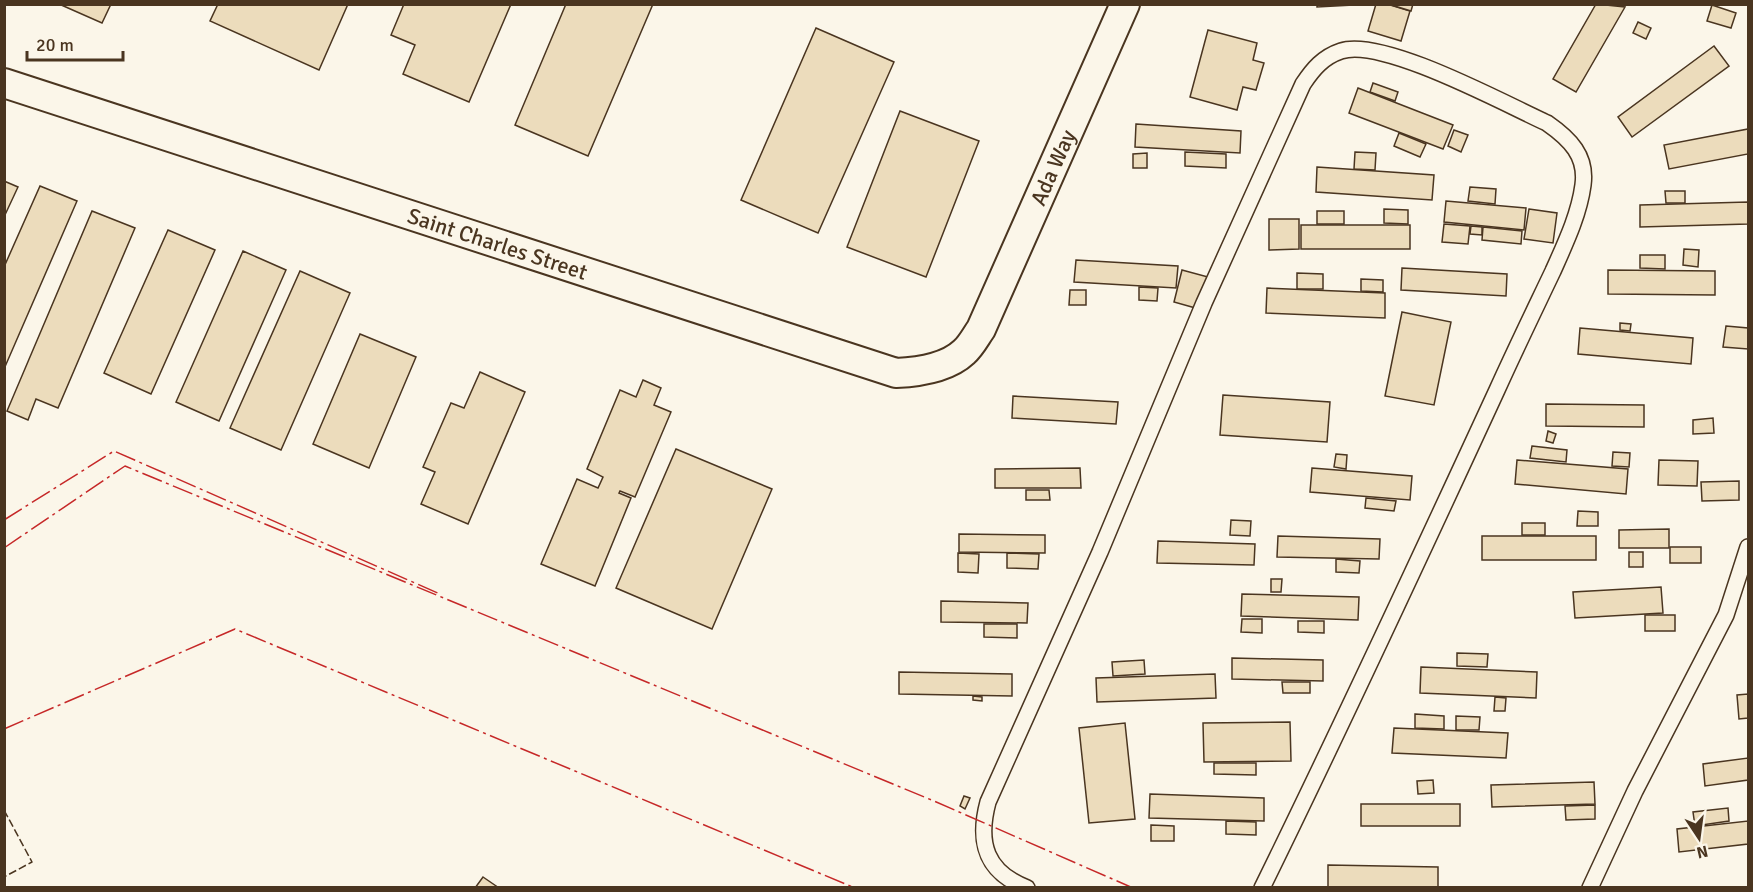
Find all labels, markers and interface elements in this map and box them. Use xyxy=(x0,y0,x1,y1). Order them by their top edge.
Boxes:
scale bar xyxy=(27,24,123,62)
text: 20 m xyxy=(36,34,74,56)
street label: Ada Way xyxy=(1024,125,1081,209)
street label: Saint Charles Street xyxy=(404,202,591,285)
north arrow xyxy=(1669,808,1729,868)
text: N xyxy=(1694,841,1710,863)

